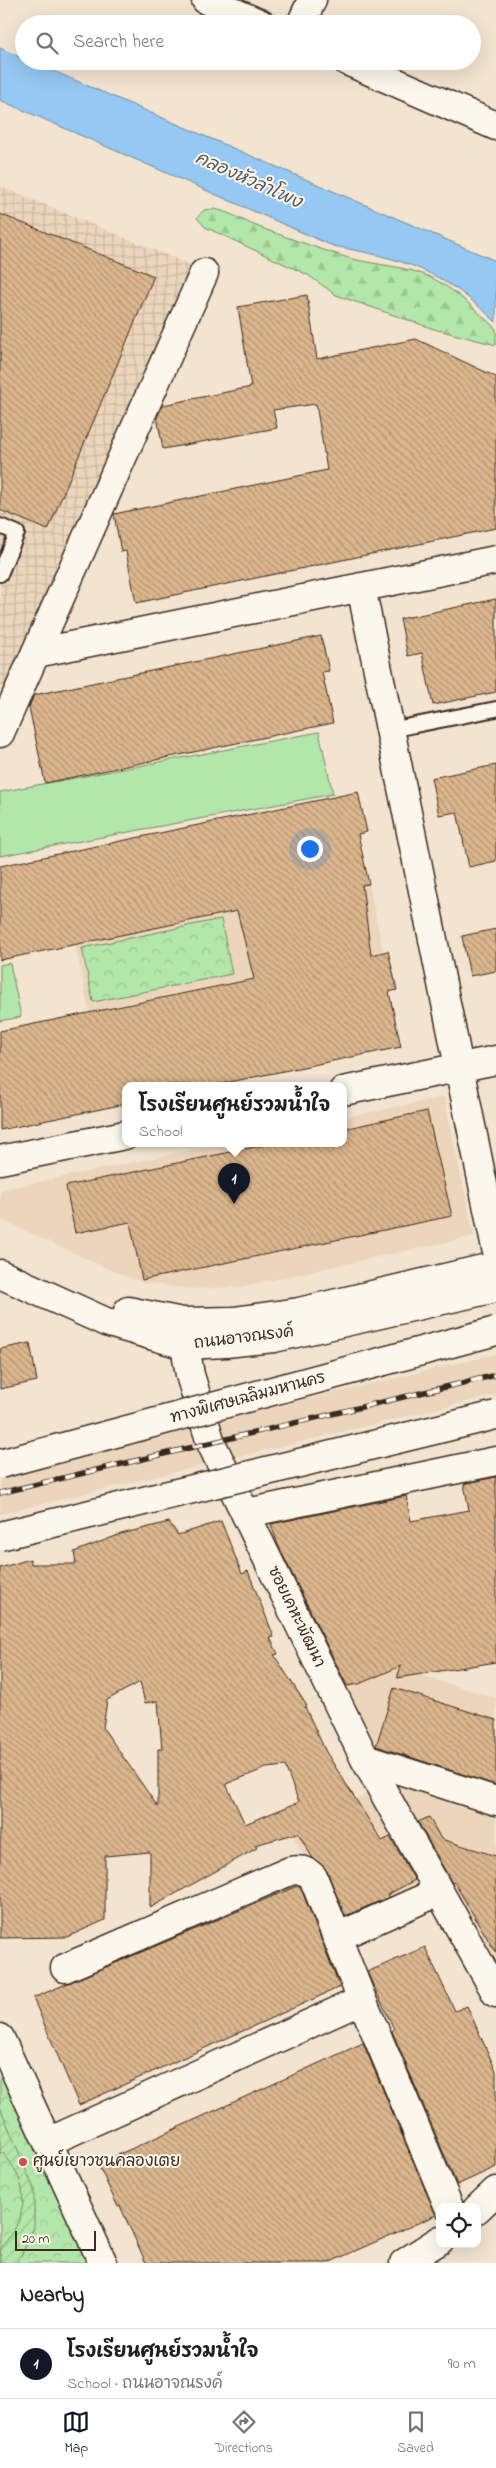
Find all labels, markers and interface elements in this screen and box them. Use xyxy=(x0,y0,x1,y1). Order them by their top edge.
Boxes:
search box xyxy=(15,15,481,70)
icon: search xyxy=(33,29,61,57)
text: Search here xyxy=(73,29,164,56)
water label: คลองหัวลำโพง xyxy=(191,145,307,217)
your location xyxy=(297,836,323,862)
popup xyxy=(122,1082,347,1147)
text: โรงเรียนศูนย์รวมน้ำใจ xyxy=(139,1093,330,1120)
text: School xyxy=(139,1120,183,1144)
pin: 1 xyxy=(218,1163,250,1204)
street label: ถนนอาจณรงค์ xyxy=(193,1319,296,1356)
street label: ทางพิเศษเฉลิมมหานคร xyxy=(168,1366,328,1430)
street label: ซอยเคหะพัฒนา xyxy=(261,1562,331,1672)
place label: ศูนย์เยาวชนคลองเตย xyxy=(33,2149,180,2174)
marker: ศูนย์เยาวชนคลองเตย xyxy=(17,2156,29,2168)
map controls xyxy=(436,2203,481,2248)
button: locate xyxy=(436,2203,481,2248)
scale bar xyxy=(15,2228,96,2251)
text: 20 m xyxy=(22,2229,49,2250)
text: Nearby xyxy=(20,2281,84,2311)
text: โรงเรียนศูนย์รวมน้ำใจ xyxy=(67,2339,258,2366)
text: 1 xyxy=(33,2352,39,2376)
text: 90 m xyxy=(448,2352,476,2376)
text: School · ถนนอาจณรงค์ xyxy=(67,2372,223,2396)
tab: Map xyxy=(62,2408,90,2459)
tab: Directions xyxy=(215,2408,273,2459)
tab: Saved xyxy=(397,2408,434,2459)

